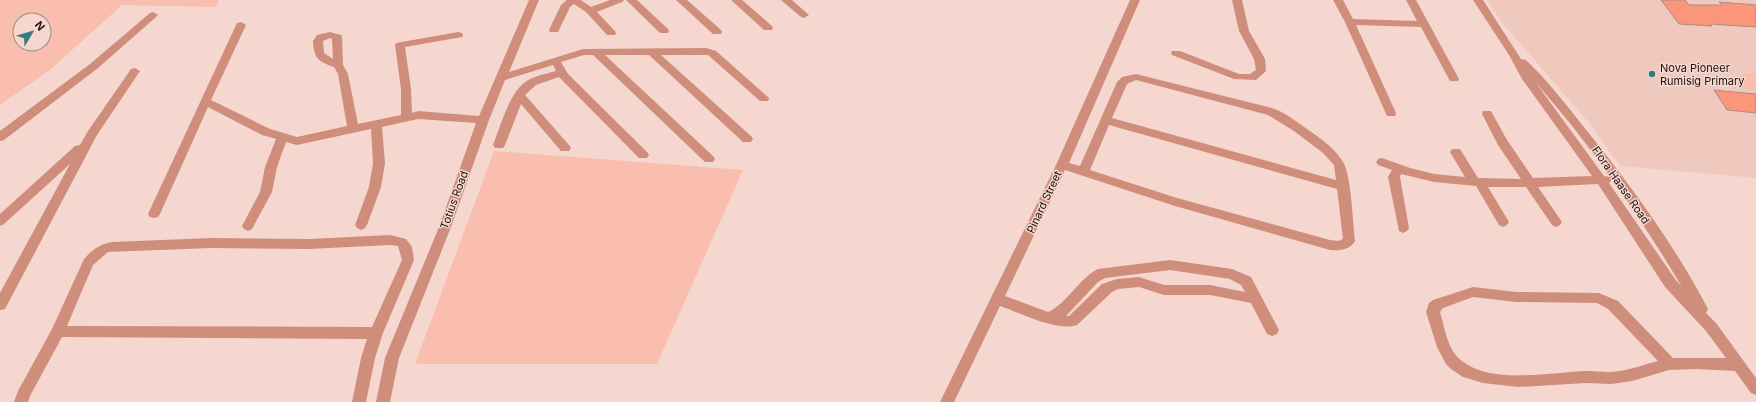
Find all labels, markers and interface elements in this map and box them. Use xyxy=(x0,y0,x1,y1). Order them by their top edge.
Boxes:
north arrow xyxy=(12,12,52,52)
text: N xyxy=(32,18,48,33)
place label: Nova Pioneer Rumisig Primary xyxy=(1660,61,1745,88)
marker: Nova Pioneer Rumisig Primary xyxy=(1647,69,1657,79)
street label: Flora Haase Road xyxy=(1589,143,1653,227)
street label: Pinard Street xyxy=(1023,168,1065,235)
street label: Totius Road xyxy=(437,169,471,231)

